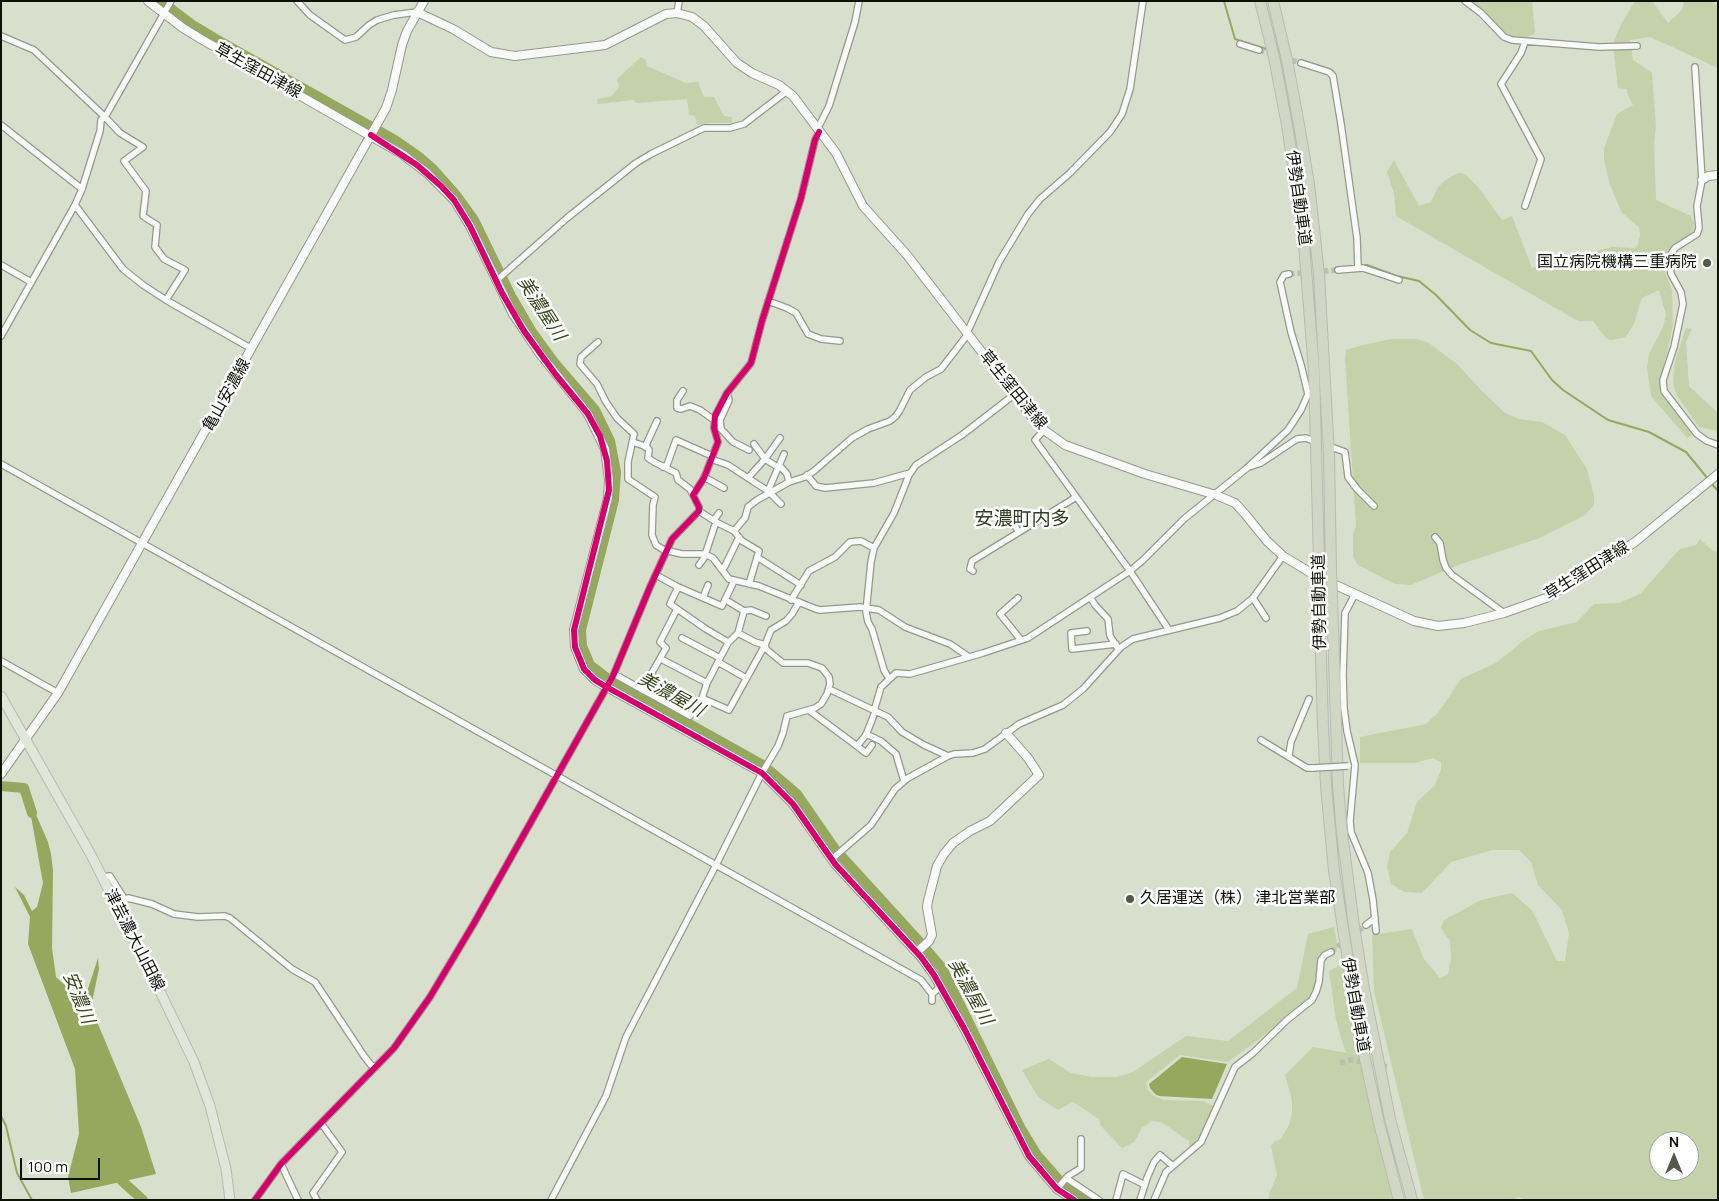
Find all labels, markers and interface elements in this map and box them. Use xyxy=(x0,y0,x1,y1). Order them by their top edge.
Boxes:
street label: 草生窪田津線 xyxy=(211,39,305,103)
street label: 伊勢自動車道 xyxy=(1282,149,1314,247)
place label: 国立病院機構三重病院 xyxy=(1537,253,1697,273)
marker: 国立病院機構三重病院 xyxy=(1701,257,1713,269)
water label: 美濃屋川 xyxy=(512,273,570,345)
street label: 草生窪田津線 xyxy=(975,347,1051,433)
street label: 亀山安濃線 xyxy=(199,355,255,435)
district label: 安濃町内多 xyxy=(975,509,1069,531)
street label: 草生窪田津線 xyxy=(1541,537,1633,605)
street label: 伊勢自動車道 xyxy=(1310,554,1330,650)
water label: 美濃屋川 xyxy=(634,668,708,722)
street label: 津芸濃大山田線 xyxy=(100,886,168,994)
place label: 久居運送（株） 津北営業部 xyxy=(1140,889,1335,909)
marker: 久居運送（株） 津北営業部 xyxy=(1124,893,1136,905)
water label: 美濃屋川 xyxy=(943,955,997,1029)
street label: 伊勢自動車道 xyxy=(1337,956,1373,1054)
water label: 安濃川 xyxy=(58,969,98,1027)
north arrow xyxy=(1649,1131,1699,1181)
text: N xyxy=(1669,1132,1679,1151)
scale bar xyxy=(22,1148,102,1180)
text: 100 m xyxy=(28,1156,68,1177)

